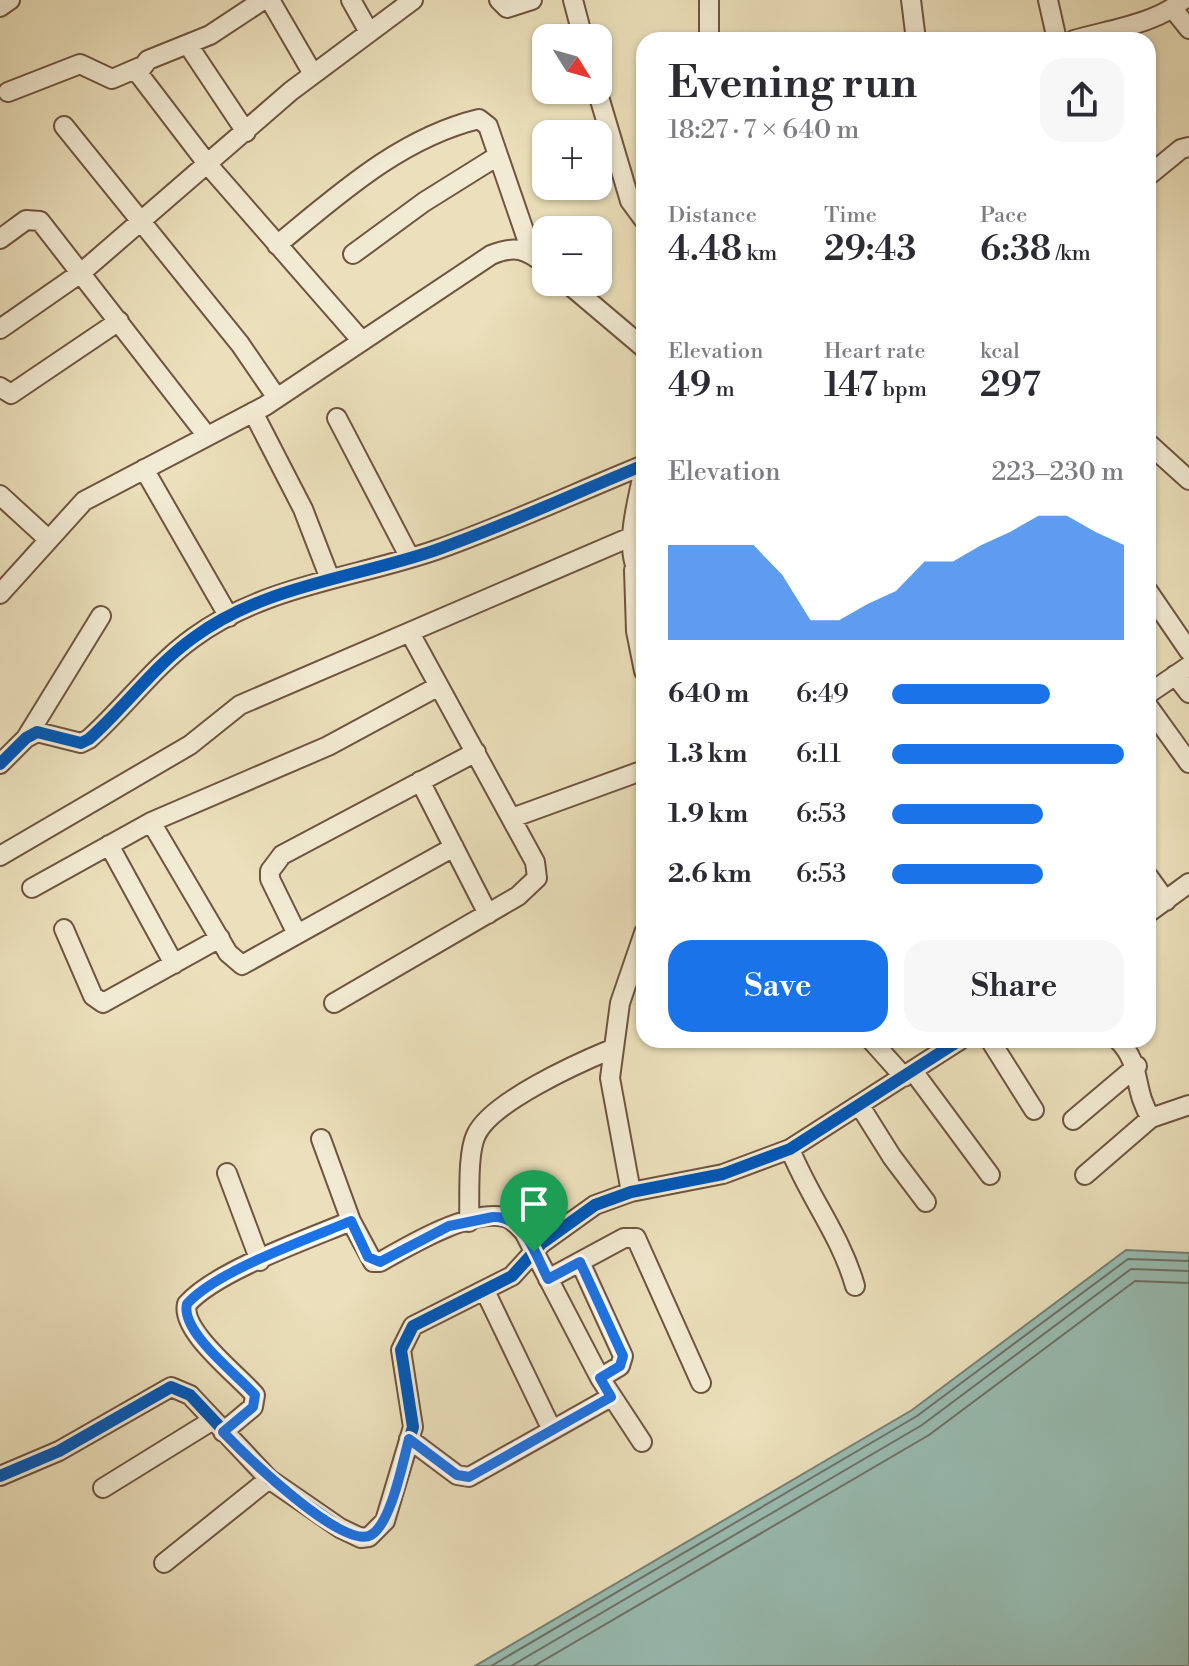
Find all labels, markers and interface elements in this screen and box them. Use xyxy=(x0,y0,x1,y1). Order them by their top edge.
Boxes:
north arrow xyxy=(532,24,612,104)
map controls xyxy=(532,24,612,296)
text: Evening run xyxy=(668,56,917,111)
button: share xyxy=(1040,58,1124,142)
text: 18:27 · 7 × 640 m xyxy=(668,114,859,146)
button: + xyxy=(532,120,612,200)
text: Distance xyxy=(668,202,757,229)
text: Time xyxy=(824,202,877,229)
text: Pace xyxy=(980,202,1027,229)
button: − xyxy=(532,216,612,296)
text: 4.48 xyxy=(668,229,742,271)
text: 29:43 xyxy=(824,229,916,271)
text: 6:38 xyxy=(980,229,1051,271)
text: km xyxy=(742,240,777,267)
text: /km xyxy=(1051,240,1091,267)
text: Elevation xyxy=(668,338,763,365)
text: Heart rate xyxy=(824,338,926,365)
text: kcal xyxy=(980,338,1020,365)
text: 49 xyxy=(668,365,711,407)
text: 147 xyxy=(824,365,878,407)
text: 297 xyxy=(980,365,1041,407)
text: m xyxy=(711,376,735,403)
text: bpm xyxy=(878,376,927,403)
text: Elevation xyxy=(668,456,781,488)
text: 223–230 m xyxy=(991,456,1124,488)
text: 640 m xyxy=(668,678,749,710)
text: 6:49 xyxy=(796,678,849,710)
text: 1.3 km xyxy=(668,738,747,770)
text: 6:11 xyxy=(796,738,841,770)
text: 1.9 km xyxy=(668,798,748,830)
text: 6:53 xyxy=(796,798,846,830)
text: 2.6 km xyxy=(668,858,752,890)
text: 6:53 xyxy=(796,858,846,890)
button: Save xyxy=(668,940,888,1032)
button: Share xyxy=(904,940,1124,1032)
pin xyxy=(500,1170,568,1252)
icon: arrive xyxy=(512,1182,556,1226)

